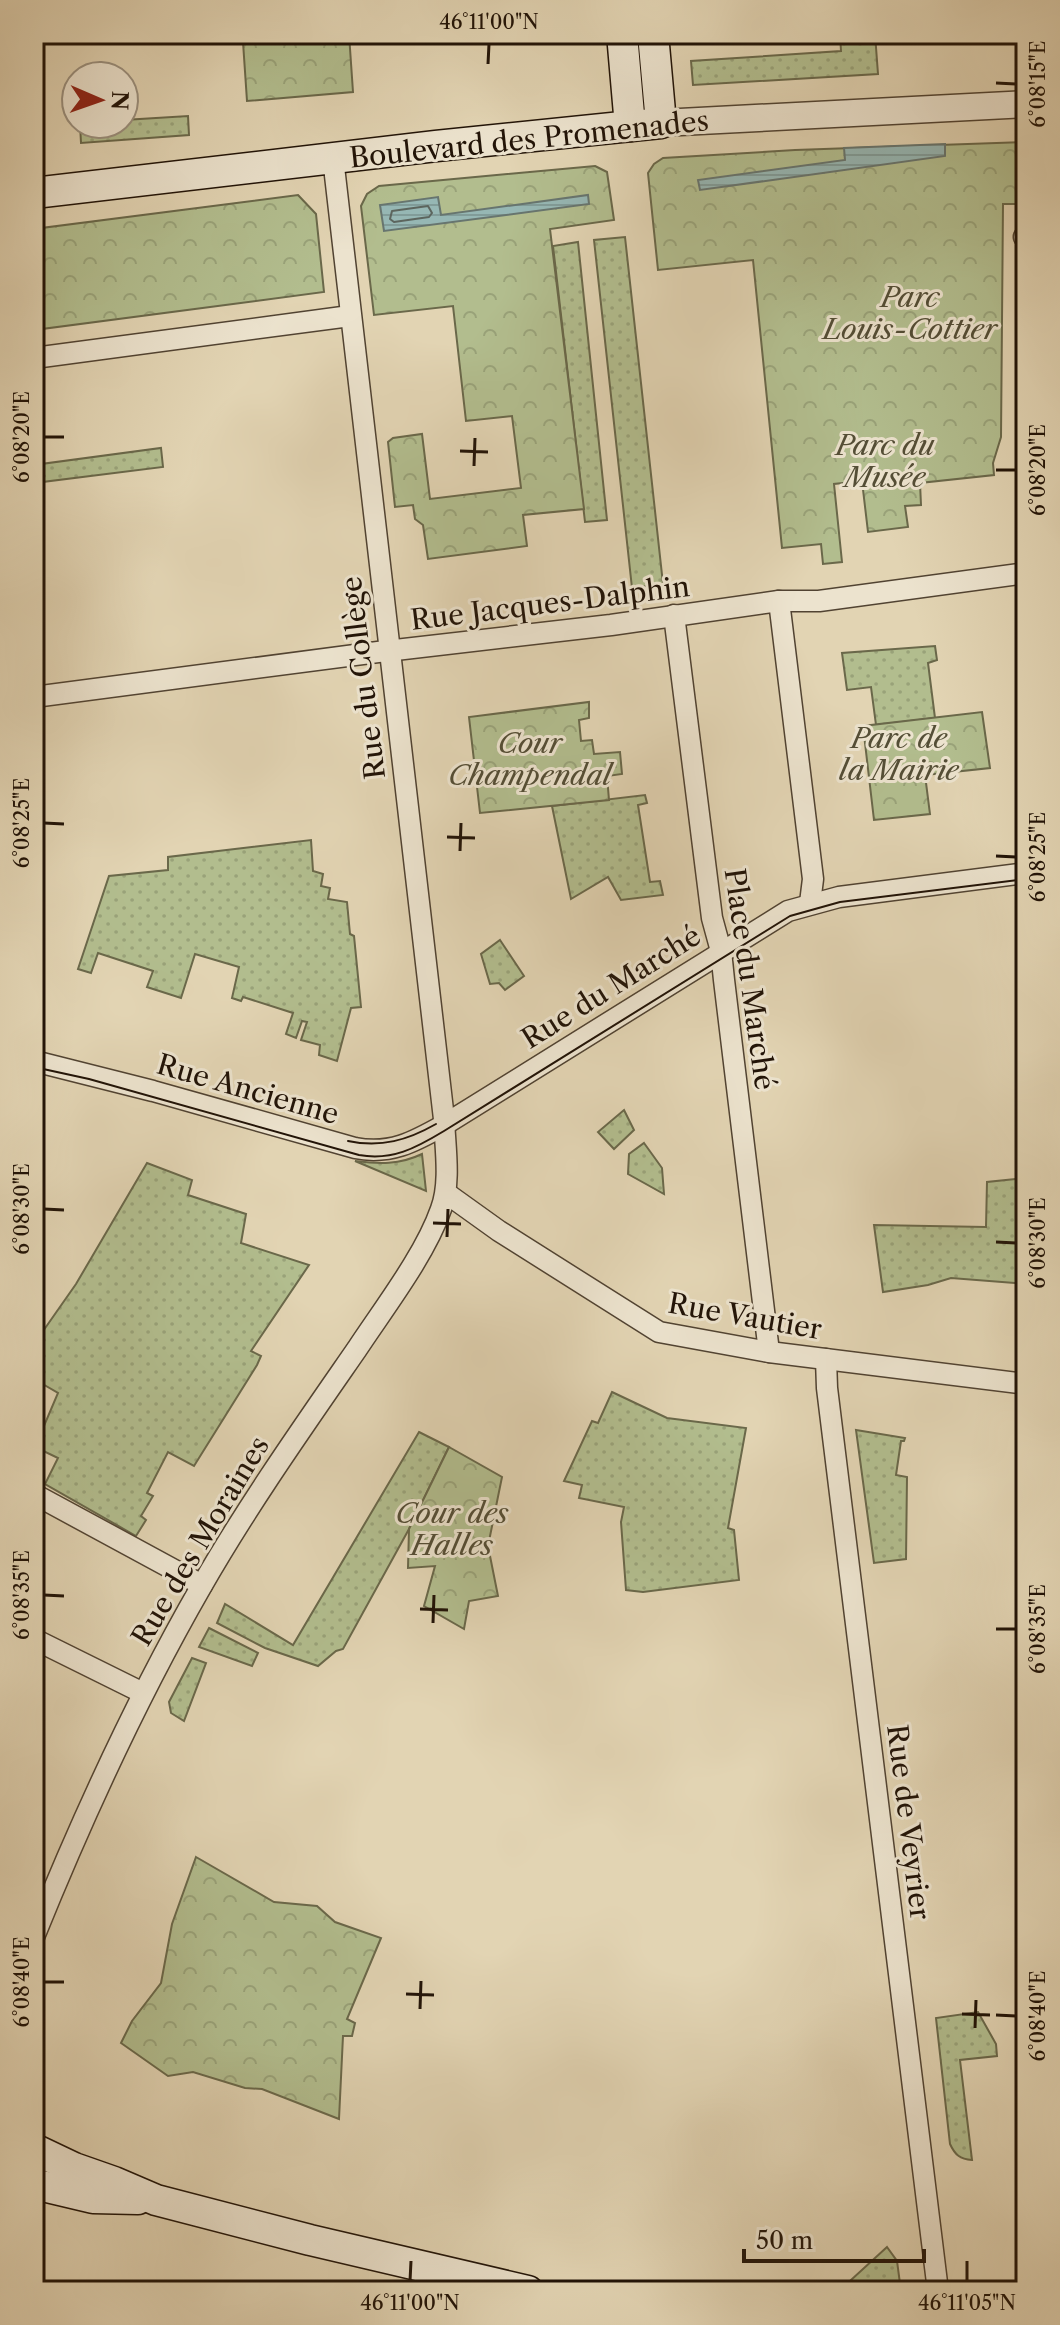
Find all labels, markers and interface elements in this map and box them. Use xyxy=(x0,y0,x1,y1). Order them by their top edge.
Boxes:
text: 46°11'00"N xyxy=(439,10,539,34)
text: 6°08'15"E xyxy=(1026,40,1050,128)
north arrow xyxy=(60,60,140,140)
text: N xyxy=(106,91,133,111)
street label: Boulevard des Promenades xyxy=(348,103,710,175)
park label: Parc Louis-Cottier xyxy=(821,280,999,346)
text: 6°08'20"E xyxy=(10,391,34,483)
text: 6°08'20"E xyxy=(1026,424,1050,516)
park label: Parc du Musée xyxy=(834,428,935,494)
street label: Rue Jacques-Dalphin xyxy=(408,569,692,637)
street label: Rue du Collège xyxy=(334,575,392,781)
park label: Parc de la Mairie xyxy=(839,721,960,787)
park label: Cour Champendal xyxy=(448,726,615,792)
text: 6°08'25"E xyxy=(10,778,34,868)
text: 6°08'25"E xyxy=(1026,812,1050,902)
street label: Place du Marché xyxy=(718,866,782,1092)
street label: Rue du Marché xyxy=(515,918,707,1056)
street label: Rue Ancienne xyxy=(153,1047,343,1131)
text: 6°08'30"E xyxy=(10,1163,34,1255)
text: 6°08'30"E xyxy=(1026,1197,1050,1289)
street label: Rue Vautier xyxy=(666,1286,825,1346)
street label: Rue des Moraines xyxy=(124,1430,276,1652)
park label: Cour des Halles xyxy=(395,1496,509,1562)
text: 6°08'35"E xyxy=(10,1550,34,1640)
text: 6°08'35"E xyxy=(1026,1584,1050,1674)
street label: Rue de Veyrier xyxy=(880,1723,938,1922)
text: 6°08'40"E xyxy=(10,1936,34,2028)
text: 6°08'40"E xyxy=(1026,1970,1050,2062)
scale bar xyxy=(744,2213,924,2263)
text: 50 m xyxy=(756,2226,813,2255)
text: 46°11'00"N xyxy=(360,2291,460,2315)
text: 46°11'05"N xyxy=(918,2291,1016,2315)

